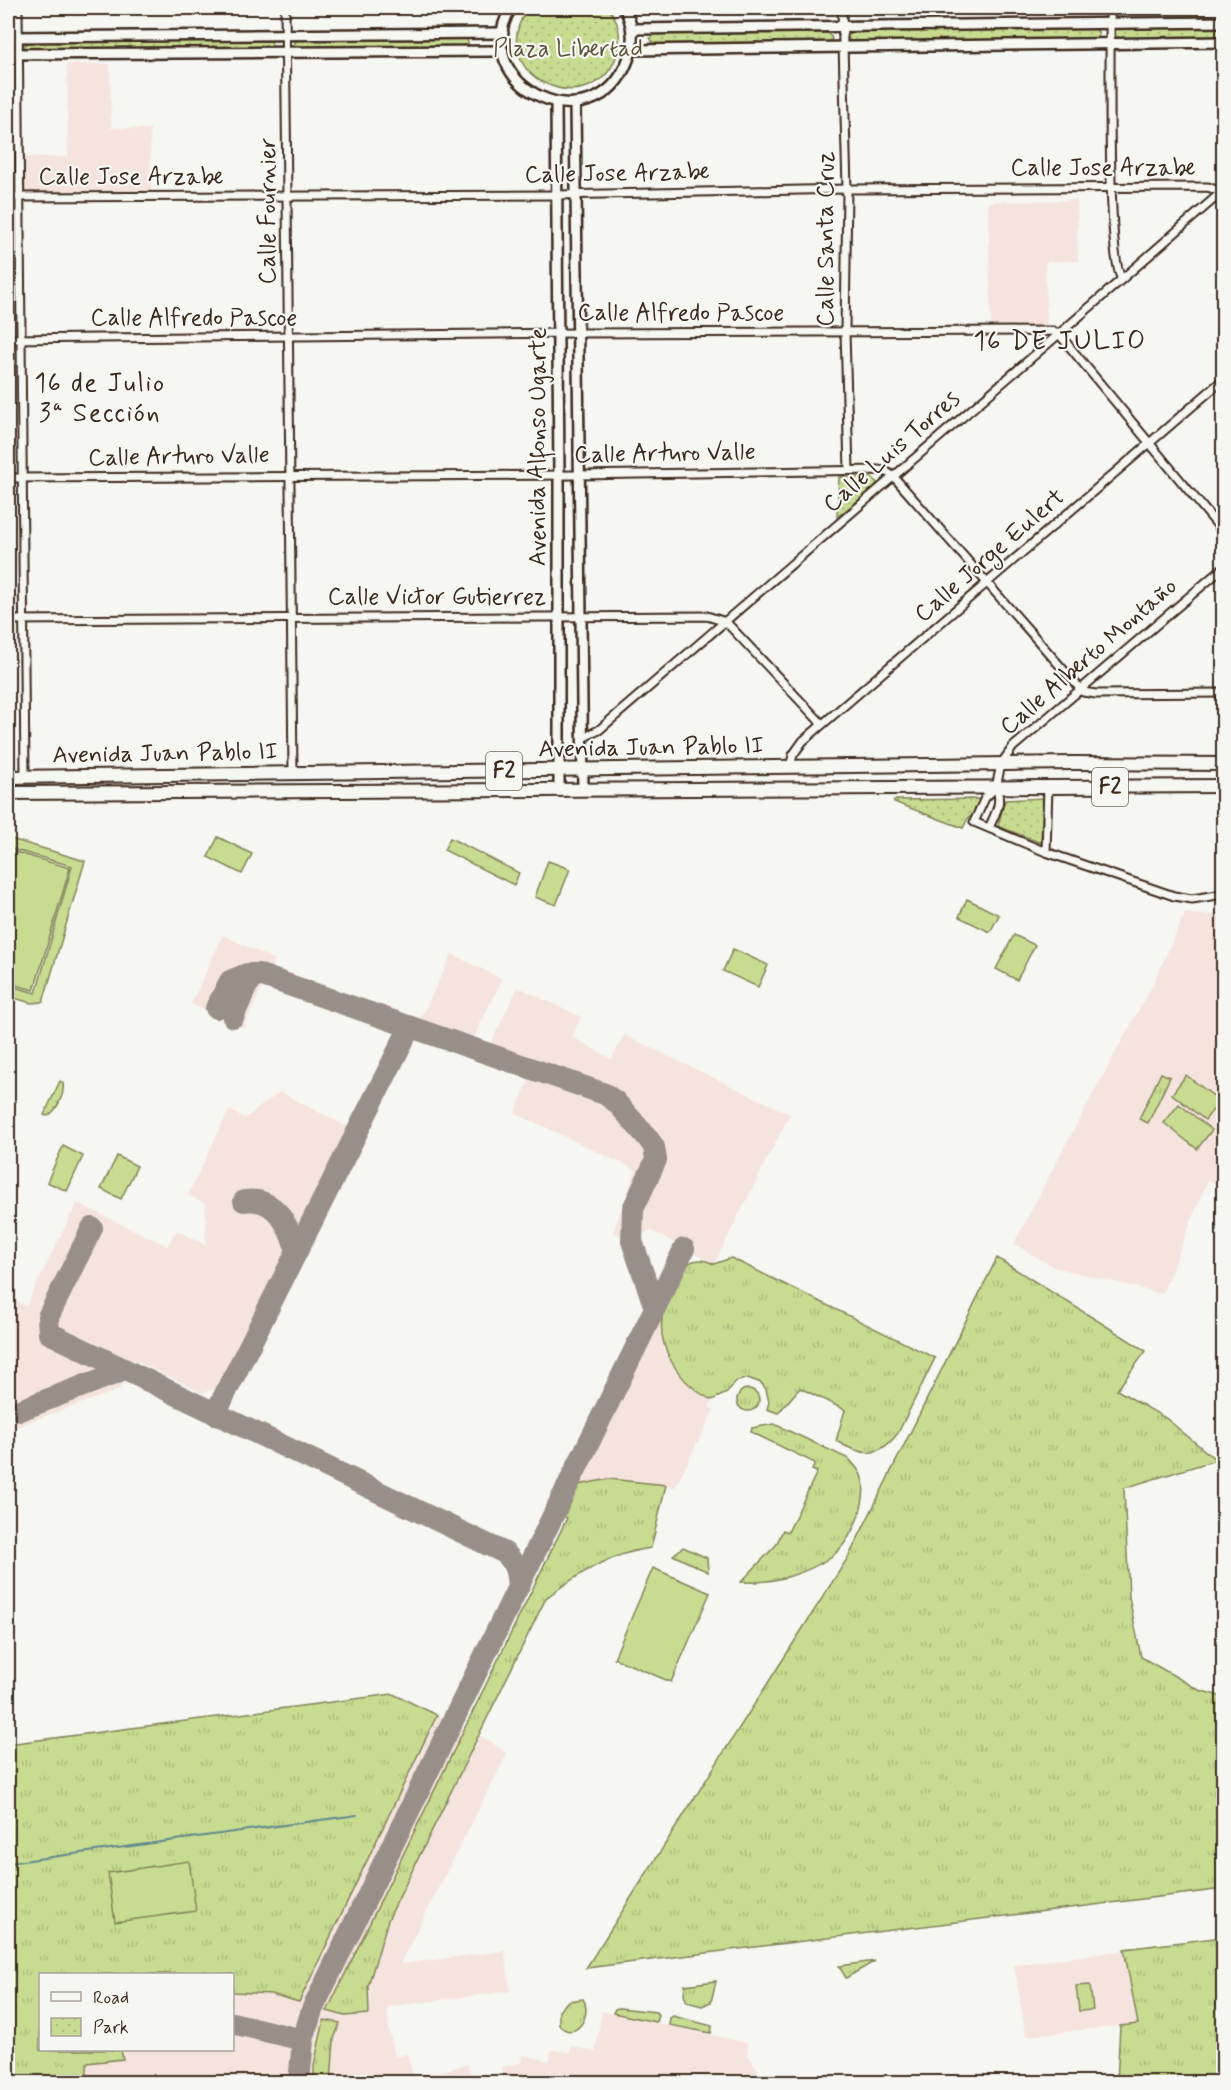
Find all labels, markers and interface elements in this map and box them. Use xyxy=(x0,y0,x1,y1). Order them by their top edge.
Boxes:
park label: Plaza Libertad xyxy=(493,34,643,65)
street label: Calle Fournier xyxy=(253,138,284,284)
street label: Calle Santa Cruz xyxy=(811,151,842,327)
street label: Calle Jose Arzabe xyxy=(1011,153,1195,184)
street label: Calle Jose Arzabe xyxy=(524,157,710,191)
street label: Calle Jose Arzabe xyxy=(39,162,223,193)
street label: Calle Alfredo Pascoe xyxy=(578,298,784,329)
street label: Calle Alfredo Pascoe xyxy=(91,303,297,334)
district label: 16 DE JULIO xyxy=(973,324,1147,359)
street label: Avenida Alfonso Ugarte xyxy=(523,327,556,566)
district label: 16 de Julio 3ª Sección xyxy=(34,367,166,431)
street label: Calle Luis Torres xyxy=(817,384,967,520)
street label: Calle Arturo Valle xyxy=(574,437,756,471)
street label: Calle Arturo Valle xyxy=(88,440,270,474)
street label: Calle Jorge Eulert xyxy=(908,482,1073,631)
street label: Calle Alberto Montaño xyxy=(994,571,1184,743)
street label: Calle Victor Gutierrez xyxy=(328,582,546,613)
street label: Avenida Juan Pablo II xyxy=(538,731,764,765)
street label: Avenida Juan Pablo II xyxy=(52,737,278,771)
road number: F2 xyxy=(486,752,522,790)
road number: F2 xyxy=(1092,768,1128,806)
legend xyxy=(39,1973,234,2051)
text: Road xyxy=(93,1986,129,2010)
text: Park xyxy=(93,2016,129,2040)

